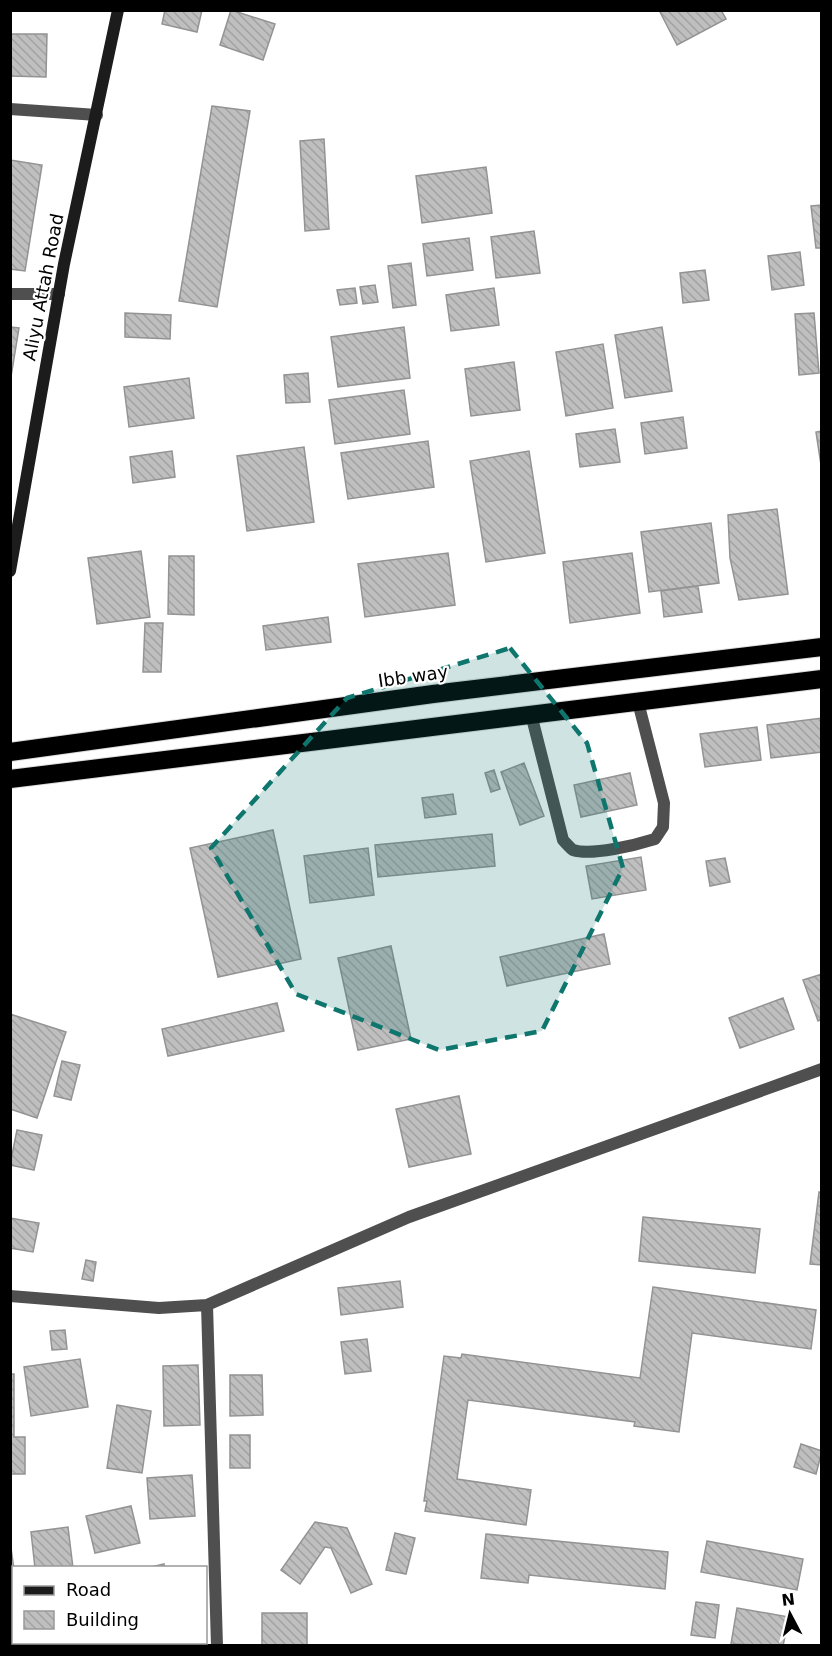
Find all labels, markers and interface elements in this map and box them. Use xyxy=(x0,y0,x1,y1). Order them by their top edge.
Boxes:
street label: Aliyu Attah Road xyxy=(18,212,68,362)
street label: Ibb way xyxy=(377,661,450,691)
legend xyxy=(12,1566,207,1644)
text: Road xyxy=(66,1579,111,1600)
north arrow xyxy=(760,1584,820,1644)
text: N xyxy=(780,1589,796,1610)
text: Building xyxy=(66,1609,139,1630)

